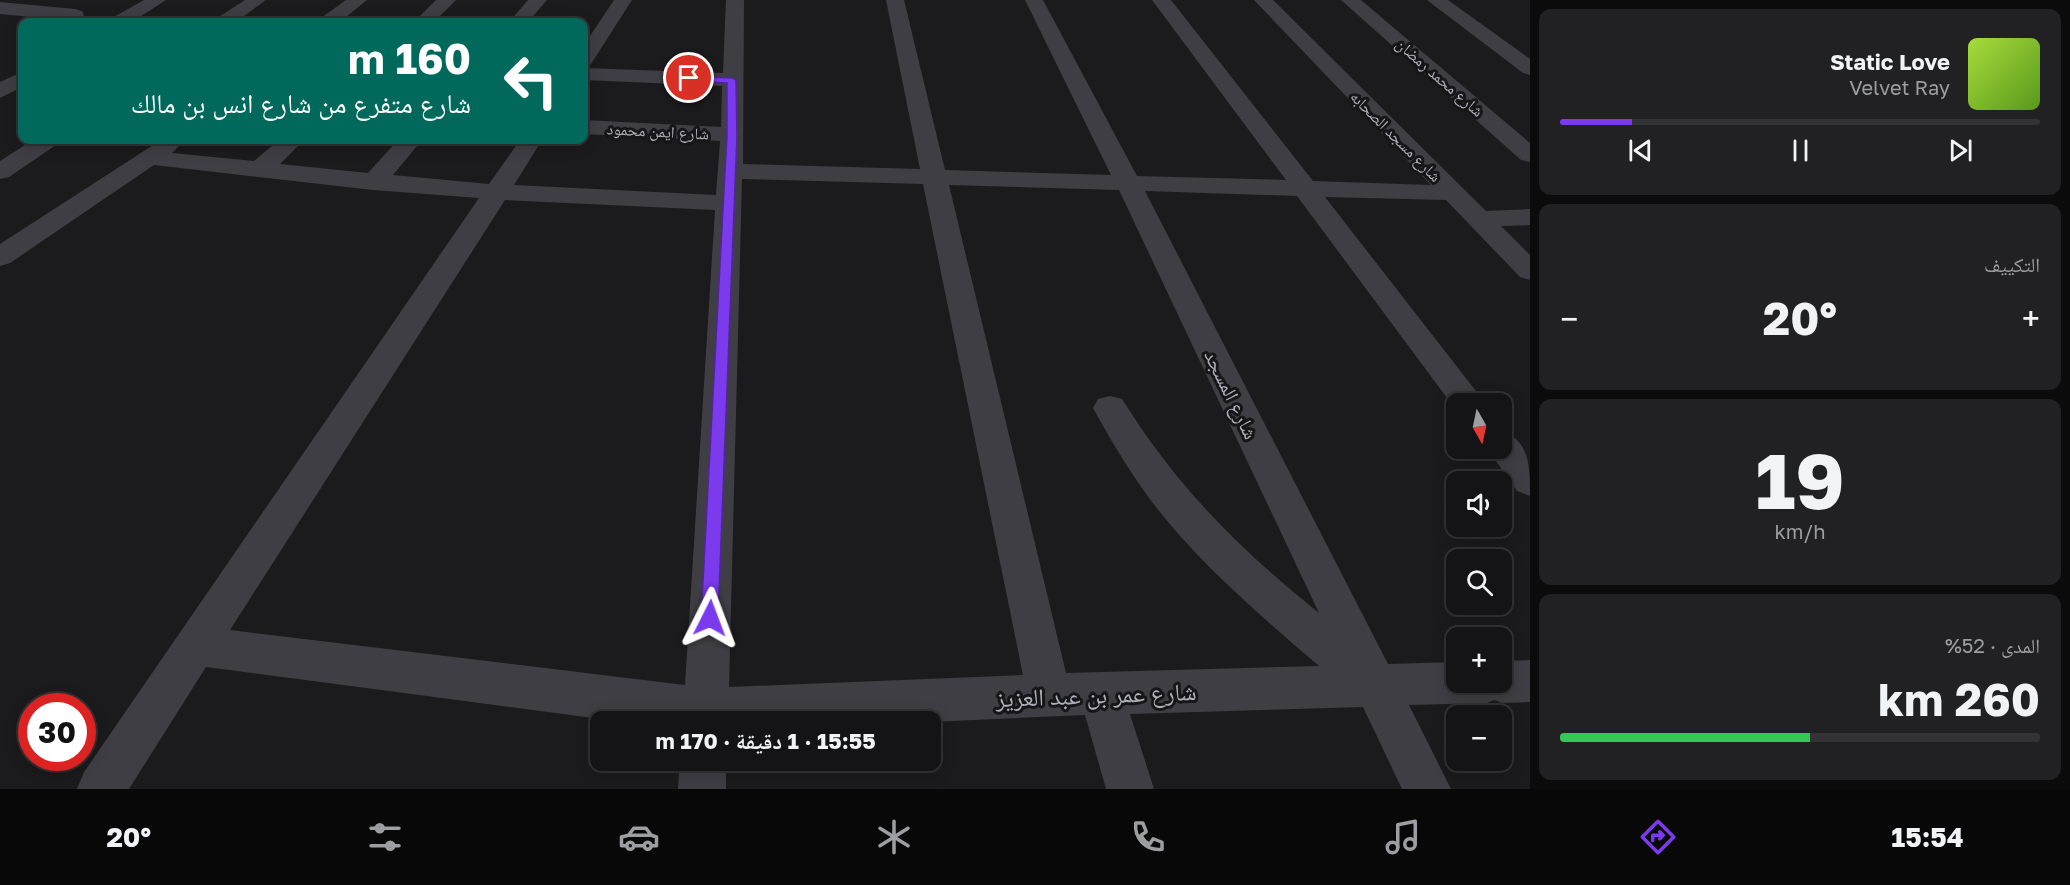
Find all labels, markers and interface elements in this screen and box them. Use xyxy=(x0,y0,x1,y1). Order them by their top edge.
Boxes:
text: 160 m xyxy=(348,33,471,83)
street label: شارع محمد رمضان xyxy=(1391,33,1488,121)
icon: left xyxy=(492,42,570,120)
text: Static Love xyxy=(1830,48,1950,75)
pin xyxy=(663,52,714,103)
icon: arrive xyxy=(672,61,705,94)
text: Velvet Ray xyxy=(1849,75,1950,99)
street label: شارع مسجد الصحابه xyxy=(1346,86,1446,186)
text: شارع متفرع من شارع انس بن مالك xyxy=(131,87,471,119)
street label: شارع ايمن محمود xyxy=(606,118,710,145)
icon: previous xyxy=(1624,134,1657,167)
icon: pause xyxy=(1784,134,1817,167)
icon: next xyxy=(1944,134,1977,167)
text: التكييف xyxy=(1984,252,2040,276)
text: 20° xyxy=(1763,291,1837,345)
text: − xyxy=(1560,299,1578,338)
text: + xyxy=(2022,299,2040,338)
street label: شارع المسجد xyxy=(1198,345,1264,443)
north arrow xyxy=(1446,393,1512,459)
map controls xyxy=(1446,393,1512,771)
text: 19 xyxy=(1755,433,1845,526)
button: sound xyxy=(1446,471,1512,537)
text: km/h xyxy=(1775,519,1825,543)
button: search xyxy=(1446,549,1512,615)
position arrow xyxy=(678,586,742,650)
button: + xyxy=(1446,627,1512,693)
text: المدى · 52% xyxy=(1945,633,2040,657)
text: 260 km xyxy=(1878,672,2040,726)
street label: شارع عمر بن عبد العزيز xyxy=(994,676,1197,714)
speed limit sign: 30 xyxy=(18,693,96,771)
button: − xyxy=(1446,705,1512,771)
text: 15:55 · 1 دقيقة · 170 m xyxy=(655,727,876,754)
icon: filters xyxy=(364,816,406,858)
icon: car xyxy=(618,816,660,858)
icon: climate xyxy=(873,816,915,858)
icon: phone xyxy=(1127,816,1169,858)
icon: music xyxy=(1382,816,1424,858)
icon: directions xyxy=(1637,816,1679,858)
text: 20° xyxy=(106,821,151,853)
text: 15:54 xyxy=(1891,821,1964,853)

